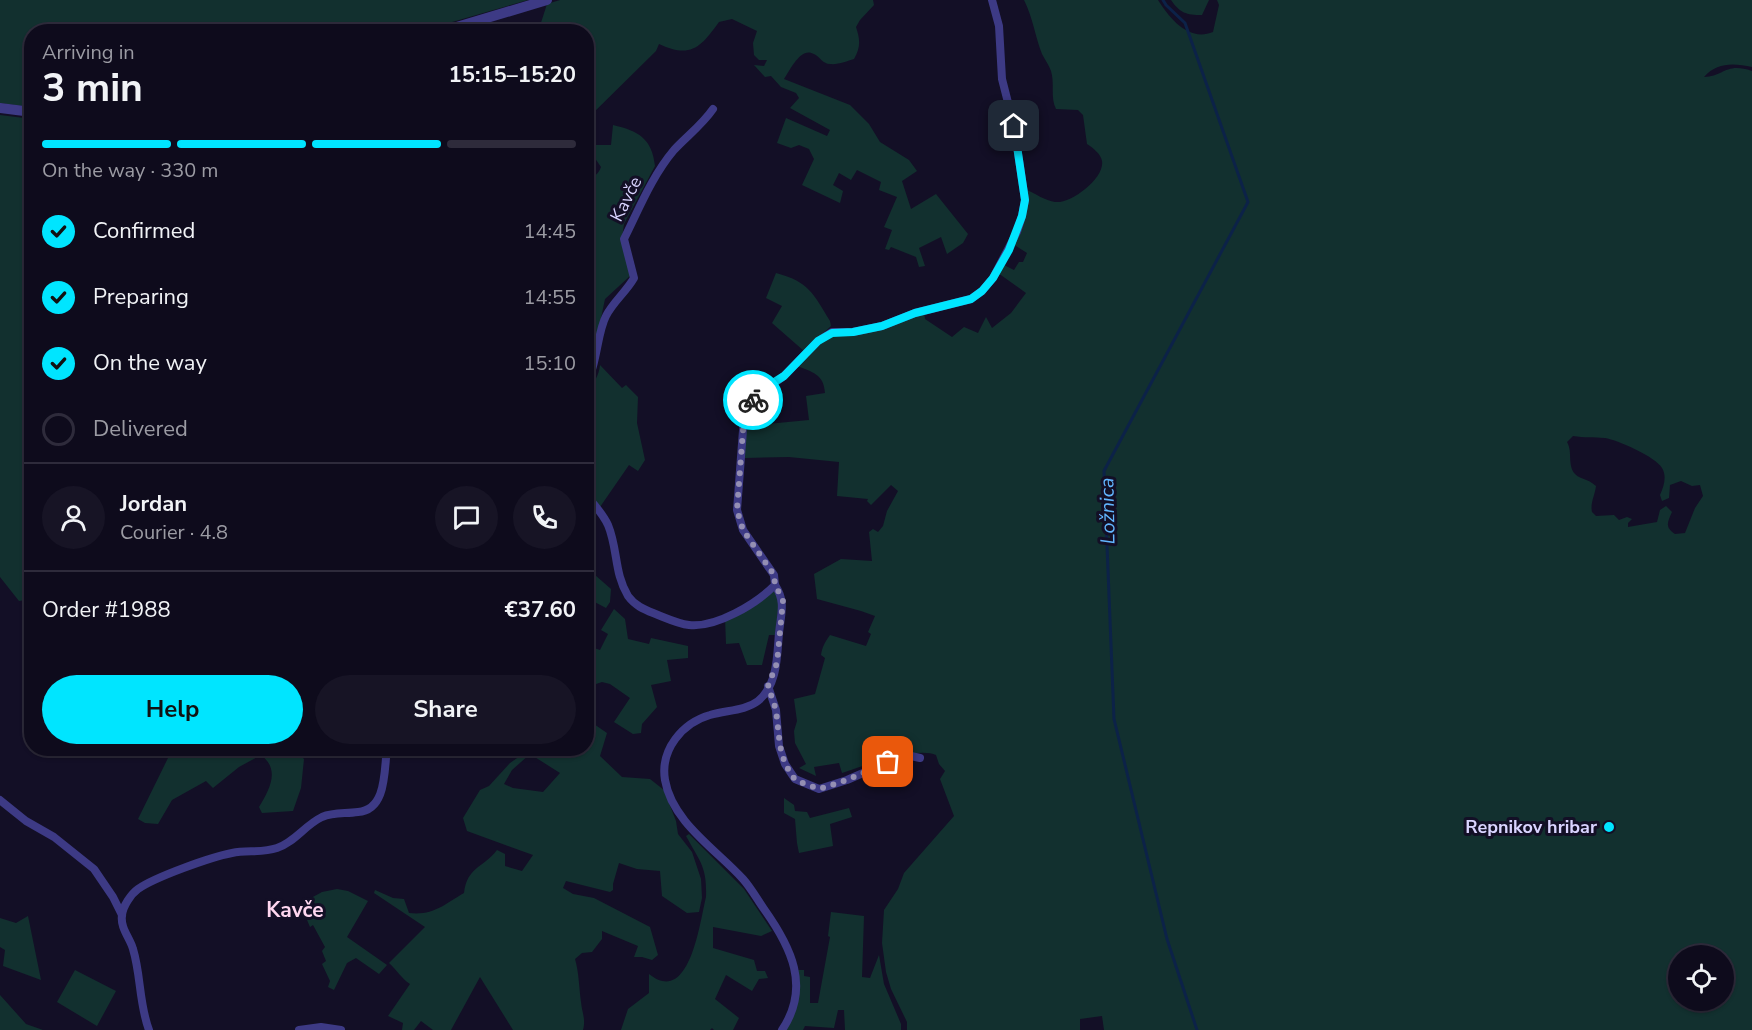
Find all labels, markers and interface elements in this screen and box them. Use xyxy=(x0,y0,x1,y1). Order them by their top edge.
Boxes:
text: Arriving in xyxy=(42,39,135,66)
text: 15:15–15:20 xyxy=(448,60,576,90)
text: 3 min xyxy=(42,62,143,115)
pin xyxy=(988,100,1039,151)
icon: home xyxy=(997,109,1030,142)
text: On the way · 330 m xyxy=(42,157,218,184)
street label: Kavče xyxy=(605,172,647,226)
icon: check xyxy=(42,215,75,248)
text: Confirmed xyxy=(93,216,195,246)
text: 14:45 xyxy=(523,218,576,245)
icon: check xyxy=(42,281,75,314)
text: Preparing xyxy=(93,282,189,312)
text: 14:55 xyxy=(523,284,576,311)
icon: check xyxy=(42,347,75,380)
text: On the way xyxy=(93,348,207,378)
text: 15:10 xyxy=(523,350,576,377)
courier xyxy=(723,370,783,430)
icon: bike xyxy=(737,384,770,417)
text: Delivered xyxy=(93,414,188,444)
water label: Ložnica xyxy=(1093,477,1122,545)
button: person xyxy=(42,486,105,549)
button: chat xyxy=(435,486,498,549)
button: phone xyxy=(513,486,576,549)
text: Jordan xyxy=(120,489,187,519)
text: Courier · 4.8 xyxy=(120,519,228,546)
text: Order #1988 xyxy=(42,595,171,625)
text: €37.60 xyxy=(505,595,576,625)
button: Help xyxy=(42,675,303,744)
button: Share xyxy=(315,675,576,744)
pin xyxy=(862,736,913,787)
icon: bag xyxy=(871,745,904,778)
place label: Repnikov hribar xyxy=(1465,815,1597,839)
marker: Repnikov hribar xyxy=(1602,820,1616,834)
district label: Kavče xyxy=(266,896,324,924)
map controls xyxy=(1668,945,1734,1011)
button: locate xyxy=(1668,945,1734,1011)

